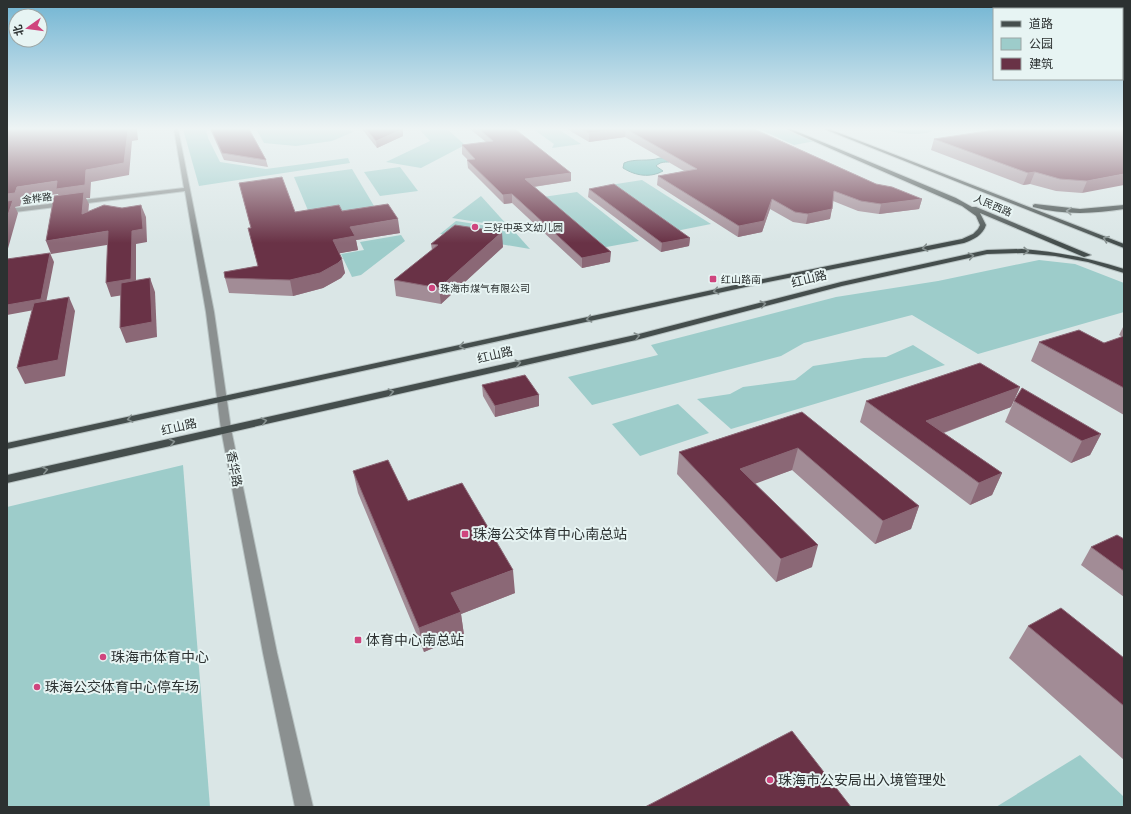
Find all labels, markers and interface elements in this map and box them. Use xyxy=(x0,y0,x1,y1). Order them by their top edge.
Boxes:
north arrow xyxy=(8,8,48,48)
legend xyxy=(993,8,1123,80)
text: 道路 xyxy=(1029,16,1053,32)
text: 北 xyxy=(10,23,27,37)
text: 公园 xyxy=(1029,36,1053,52)
text: 建筑 xyxy=(1029,56,1053,72)
street label: 金桦路 xyxy=(21,190,53,208)
street label: 人民西路 xyxy=(971,192,1014,220)
one-way arrow xyxy=(1066,207,1072,216)
place label: 三好中英文幼儿园 xyxy=(483,221,563,235)
marker: 三好中英文幼儿园 xyxy=(470,222,480,232)
one-way arrow xyxy=(1103,236,1110,244)
one-way arrow xyxy=(922,244,928,252)
one-way arrow xyxy=(1023,247,1029,255)
one-way arrow xyxy=(968,252,974,260)
street label: 红山路 xyxy=(790,267,828,291)
place label: 红山路南 xyxy=(721,273,761,287)
marker: 红山路南 xyxy=(708,274,718,284)
place label: 珠海市煤气有限公司 xyxy=(440,282,530,296)
marker: 珠海市煤气有限公司 xyxy=(427,283,437,293)
one-way arrow xyxy=(712,287,719,295)
one-way arrow xyxy=(759,301,766,309)
one-way arrow xyxy=(585,314,592,322)
one-way arrow xyxy=(633,333,640,341)
one-way arrow xyxy=(458,342,465,350)
street label: 红山路 xyxy=(476,343,514,367)
one-way arrow xyxy=(515,360,521,368)
one-way arrow xyxy=(387,388,394,397)
one-way arrow xyxy=(126,414,133,422)
street label: 红山路 xyxy=(160,415,198,439)
one-way arrow xyxy=(261,417,267,425)
one-way arrow xyxy=(169,438,175,446)
street label: 香华路 xyxy=(223,450,245,488)
one-way arrow xyxy=(42,467,48,475)
place label: 珠海公交体育中心南总站 xyxy=(473,525,627,544)
marker: 珠海公交体育中心南总站 xyxy=(460,529,470,539)
place label: 体育中心南总站 xyxy=(366,631,464,650)
marker: 体育中心南总站 xyxy=(353,635,363,645)
place label: 珠海市体育中心 xyxy=(111,648,209,667)
marker: 珠海市体育中心 xyxy=(98,652,108,662)
place label: 珠海公交体育中心停车场 xyxy=(45,678,199,697)
marker: 珠海公交体育中心停车场 xyxy=(32,682,42,692)
place label: 珠海市公安局出入境管理处 xyxy=(778,771,946,790)
marker: 珠海市公安局出入境管理处 xyxy=(765,775,775,785)

